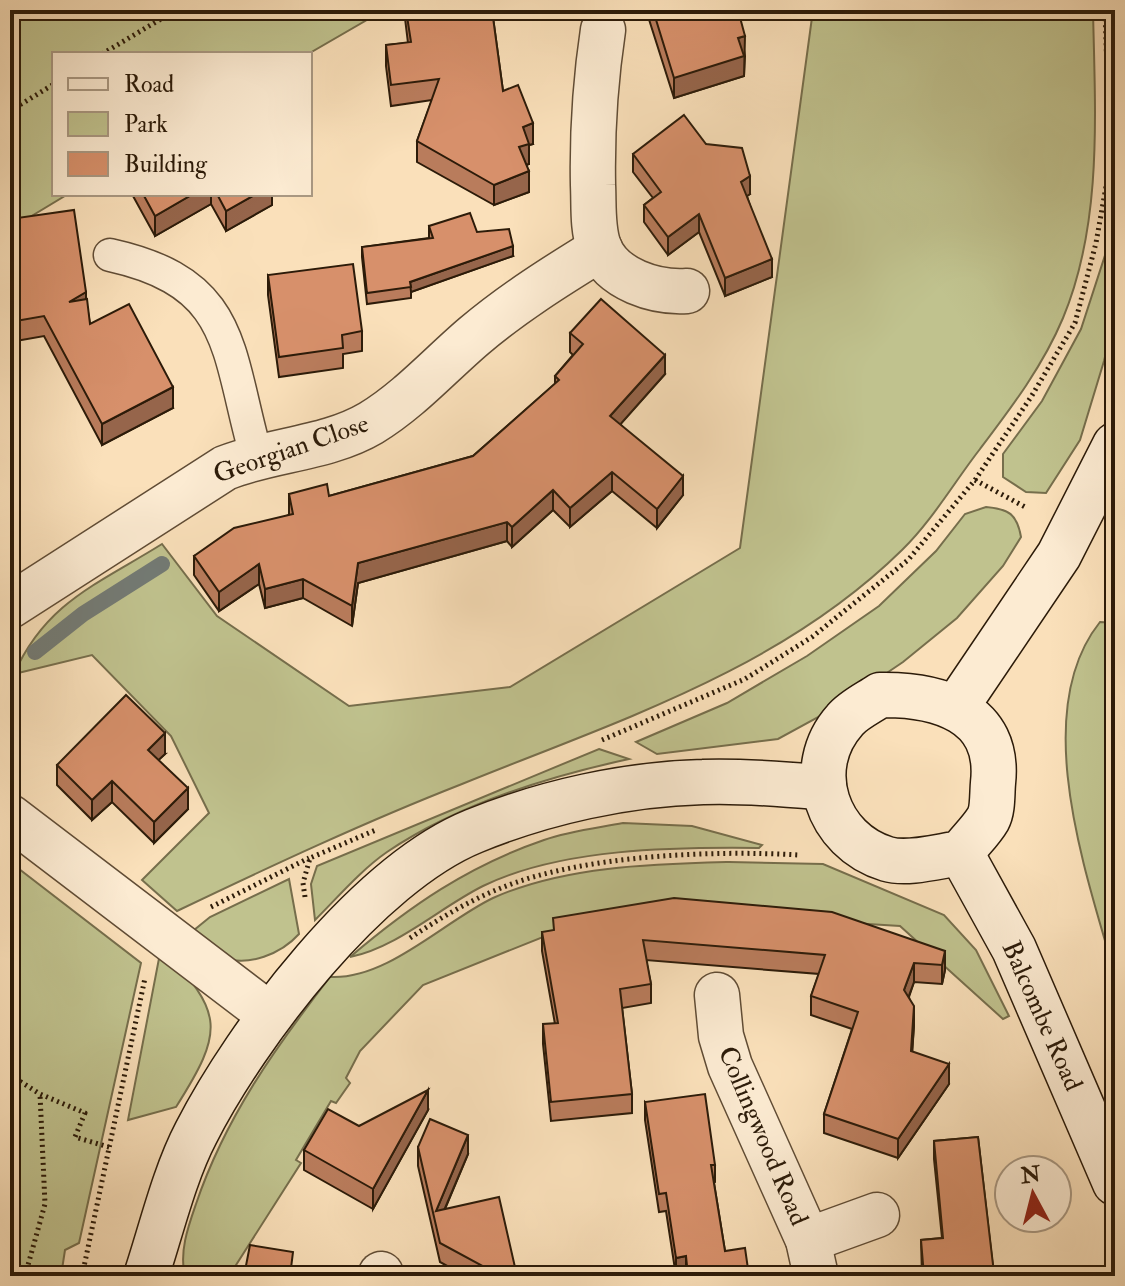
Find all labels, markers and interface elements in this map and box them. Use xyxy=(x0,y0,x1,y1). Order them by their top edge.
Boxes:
legend xyxy=(52,52,312,196)
text: Road xyxy=(124,69,174,100)
text: Park xyxy=(124,109,168,140)
text: Building xyxy=(124,149,208,180)
street label: Georgian Close xyxy=(209,407,373,490)
street label: Balcombe Road xyxy=(995,936,1089,1096)
street label: Collingwood Road xyxy=(711,1042,815,1231)
north arrow xyxy=(993,1154,1073,1234)
text: N xyxy=(1018,1160,1042,1190)

